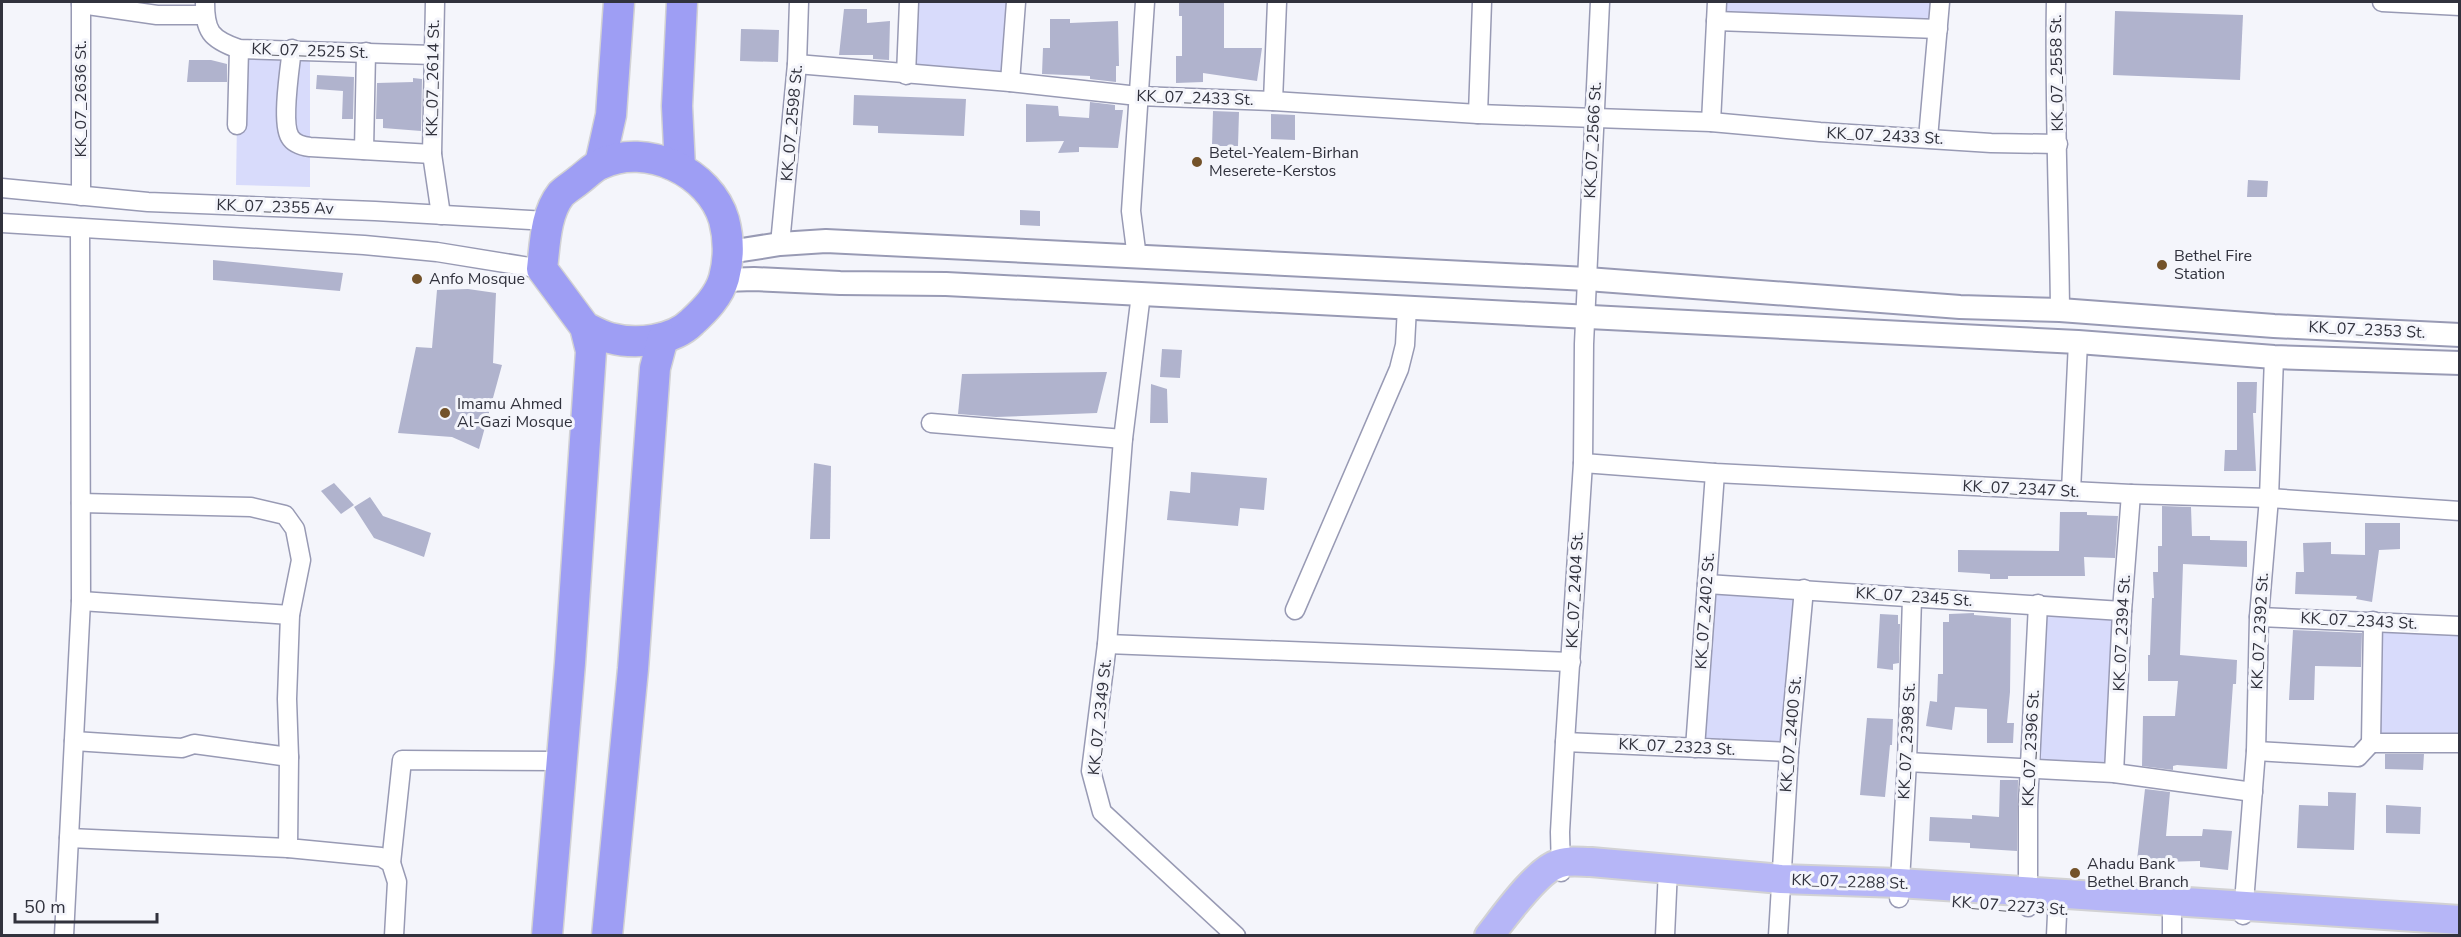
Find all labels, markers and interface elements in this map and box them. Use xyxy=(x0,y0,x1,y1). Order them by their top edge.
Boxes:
street label: KK_07_2558 St. xyxy=(2045,14,2069,132)
street label: KK_07_2614 St. xyxy=(421,19,445,137)
street label: KK_07_2525 St. xyxy=(251,38,369,64)
street label: KK_07_2636 St. xyxy=(70,40,92,158)
street label: KK_07_2598 St. xyxy=(776,64,808,182)
street label: KK_07_2566 St. xyxy=(1579,81,1607,199)
street label: KK_07_2433 St. xyxy=(1136,85,1254,111)
street label: KK_07_2433 St. xyxy=(1826,122,1944,150)
place label: Betel-Yealem-Birhan Meserete-Kerstos xyxy=(1209,142,1359,182)
marker: Betel-Yealem-Birhan Meserete-Kerstos xyxy=(1190,155,1204,169)
street label: KK_07_2355 Av xyxy=(216,194,335,220)
place label: Bethel Fire Station xyxy=(2174,245,2252,285)
marker: Bethel Fire Station xyxy=(2155,258,2169,272)
place label: Anfo Mosque xyxy=(429,268,525,290)
marker: Anfo Mosque xyxy=(410,272,424,286)
street label: KK_07_2353 St. xyxy=(2308,316,2426,344)
place label: Imamu Ahmed Al-Gazi Mosque xyxy=(457,393,572,433)
marker: Imamu Ahmed Al-Gazi Mosque xyxy=(438,406,452,420)
street label: KK_07_2347 St. xyxy=(1962,475,2080,503)
street label: KK_07_2404 St. xyxy=(1561,531,1589,649)
street label: KK_07_2402 St. xyxy=(1690,552,1720,670)
street label: KK_07_2392 St. xyxy=(2246,572,2274,690)
street label: KK_07_2394 St. xyxy=(2108,574,2136,692)
street label: KK_07_2345 St. xyxy=(1855,582,1973,612)
street label: KK_07_2343 St. xyxy=(2300,607,2418,635)
street label: KK_07_2349 St. xyxy=(1083,658,1117,776)
street label: KK_07_2400 St. xyxy=(1775,675,1807,793)
street label: KK_07_2398 St. xyxy=(1893,682,1921,800)
street label: KK_07_2396 St. xyxy=(2017,689,2045,807)
street label: KK_07_2323 St. xyxy=(1618,733,1736,761)
place label: Ahadu Bank Bethel Branch xyxy=(2087,853,2189,893)
marker: Ahadu Bank Bethel Branch xyxy=(2068,866,2082,880)
street label: KK_07_2288 St. xyxy=(1791,869,1909,895)
scale bar xyxy=(15,886,158,924)
street label: KK_07_2273 St. xyxy=(1951,891,2069,921)
text: 50 m xyxy=(24,895,66,919)

